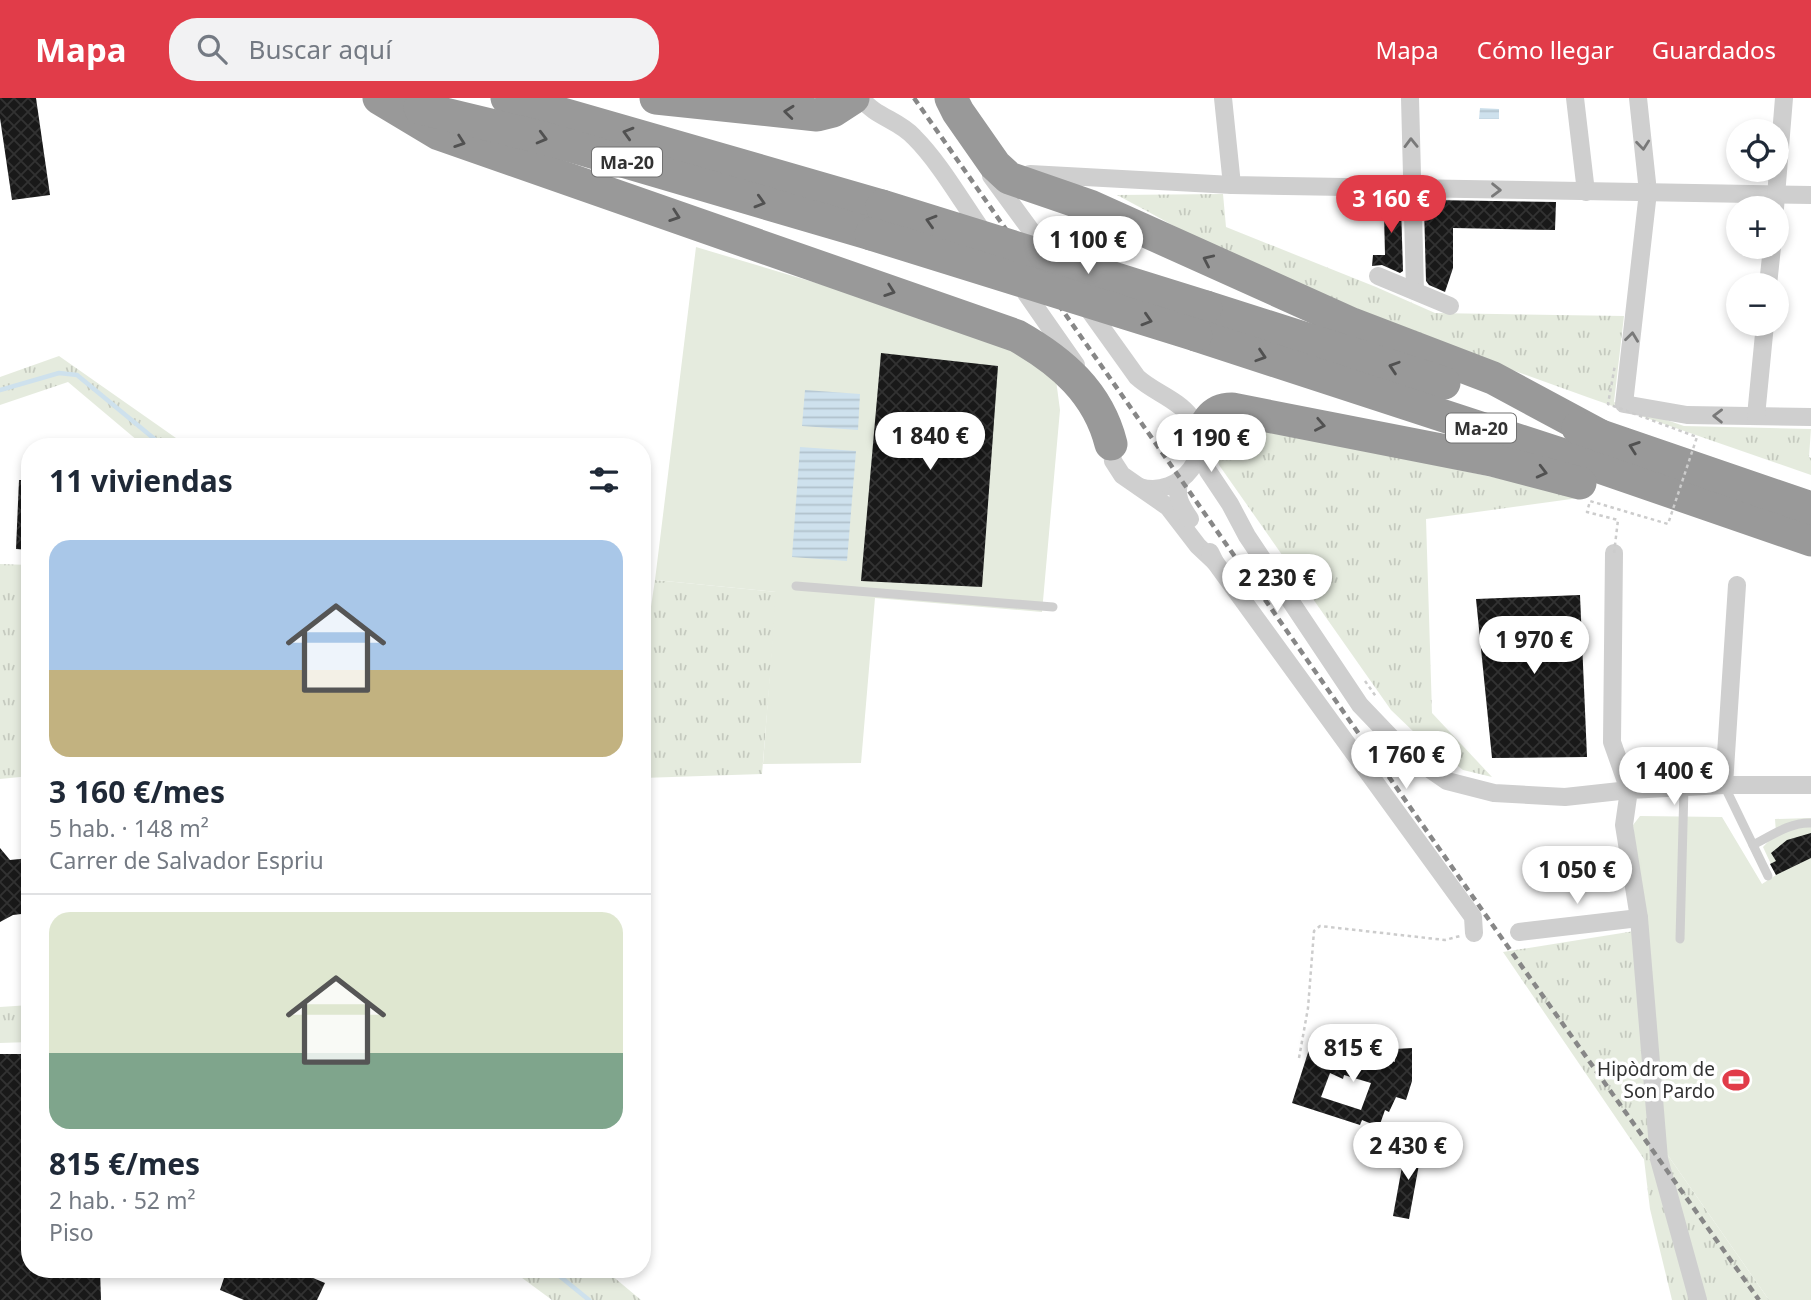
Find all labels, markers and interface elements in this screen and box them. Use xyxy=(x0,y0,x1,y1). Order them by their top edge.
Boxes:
search box xyxy=(169,18,659,81)
text: Mapa xyxy=(35,27,127,72)
icon: search xyxy=(193,30,231,68)
text: Buscar aquí xyxy=(249,31,392,67)
text: Mapa xyxy=(1375,33,1439,66)
text: Cómo llegar xyxy=(1477,33,1614,66)
text: Guardados xyxy=(1652,33,1776,66)
one-way arrow xyxy=(783,105,794,120)
map controls xyxy=(1726,119,1789,336)
button: locate xyxy=(1726,119,1789,182)
one-way arrow xyxy=(623,127,635,141)
one-way arrow xyxy=(536,129,548,144)
one-way arrow xyxy=(454,134,466,148)
one-way arrow xyxy=(1404,138,1419,149)
one-way arrow xyxy=(1635,140,1650,151)
road number: Ma-20 xyxy=(592,148,662,176)
pin: 3 160 € xyxy=(1326,176,1456,235)
text: 3 160 € xyxy=(1352,182,1430,214)
one-way arrow xyxy=(1491,182,1501,198)
one-way arrow xyxy=(754,193,766,208)
button: + xyxy=(1726,196,1789,259)
one-way arrow xyxy=(669,208,681,222)
one-way arrow xyxy=(925,215,937,230)
pin: 1 100 € xyxy=(1023,216,1153,276)
text: 1 100 € xyxy=(1049,223,1127,255)
one-way arrow xyxy=(1203,254,1215,268)
button: − xyxy=(1726,273,1789,336)
one-way arrow xyxy=(883,283,895,297)
one-way arrow xyxy=(1140,312,1153,326)
one-way arrow xyxy=(1624,331,1639,342)
one-way arrow xyxy=(1254,348,1267,362)
one-way arrow xyxy=(1389,361,1401,375)
one-way arrow xyxy=(1713,408,1724,423)
pin: 1 840 € xyxy=(865,412,995,472)
pin: 1 190 € xyxy=(1146,414,1276,474)
road number: Ma-20 xyxy=(1446,414,1516,442)
one-way arrow xyxy=(1314,417,1326,432)
text: 1 840 € xyxy=(891,419,969,451)
text: 1 190 € xyxy=(1172,421,1250,453)
one-way arrow xyxy=(1628,441,1641,455)
text: 11 viviendas xyxy=(49,460,233,501)
icon: filters xyxy=(585,461,623,499)
one-way arrow xyxy=(1536,464,1548,478)
pin: 2 230 € xyxy=(1212,554,1342,614)
text: 2 230 € xyxy=(1238,561,1316,593)
icon: home xyxy=(273,585,399,711)
pin: 1 970 € xyxy=(1469,616,1599,676)
text: 1 970 € xyxy=(1495,623,1573,655)
pin: 1 760 € xyxy=(1341,732,1471,791)
text: 1 760 € xyxy=(1367,738,1445,770)
pin: 1 400 € xyxy=(1609,748,1739,807)
text: 1 400 € xyxy=(1635,754,1713,786)
text: 3 160 €/mes xyxy=(49,771,225,812)
text: 5 hab. · 148 m² xyxy=(49,812,209,844)
text: Carrer de Salvador Espriu xyxy=(49,844,324,876)
pin: 1 050 € xyxy=(1512,846,1642,906)
text: 1 050 € xyxy=(1538,853,1616,885)
icon: home xyxy=(273,957,399,1083)
pin: 815 € xyxy=(1304,1024,1402,1084)
text: 815 € xyxy=(1324,1031,1382,1063)
place label: Hipòdrom de Son Pardo xyxy=(1597,1056,1715,1104)
sports icon: Hipòdrom de Son Pardo xyxy=(1721,1065,1751,1095)
pin: 2 430 € xyxy=(1343,1122,1473,1182)
text: 2 430 € xyxy=(1369,1129,1447,1161)
text: 815 €/mes xyxy=(49,1143,200,1184)
text: 2 hab. · 52 m² xyxy=(49,1184,196,1216)
text: Piso xyxy=(49,1216,94,1248)

